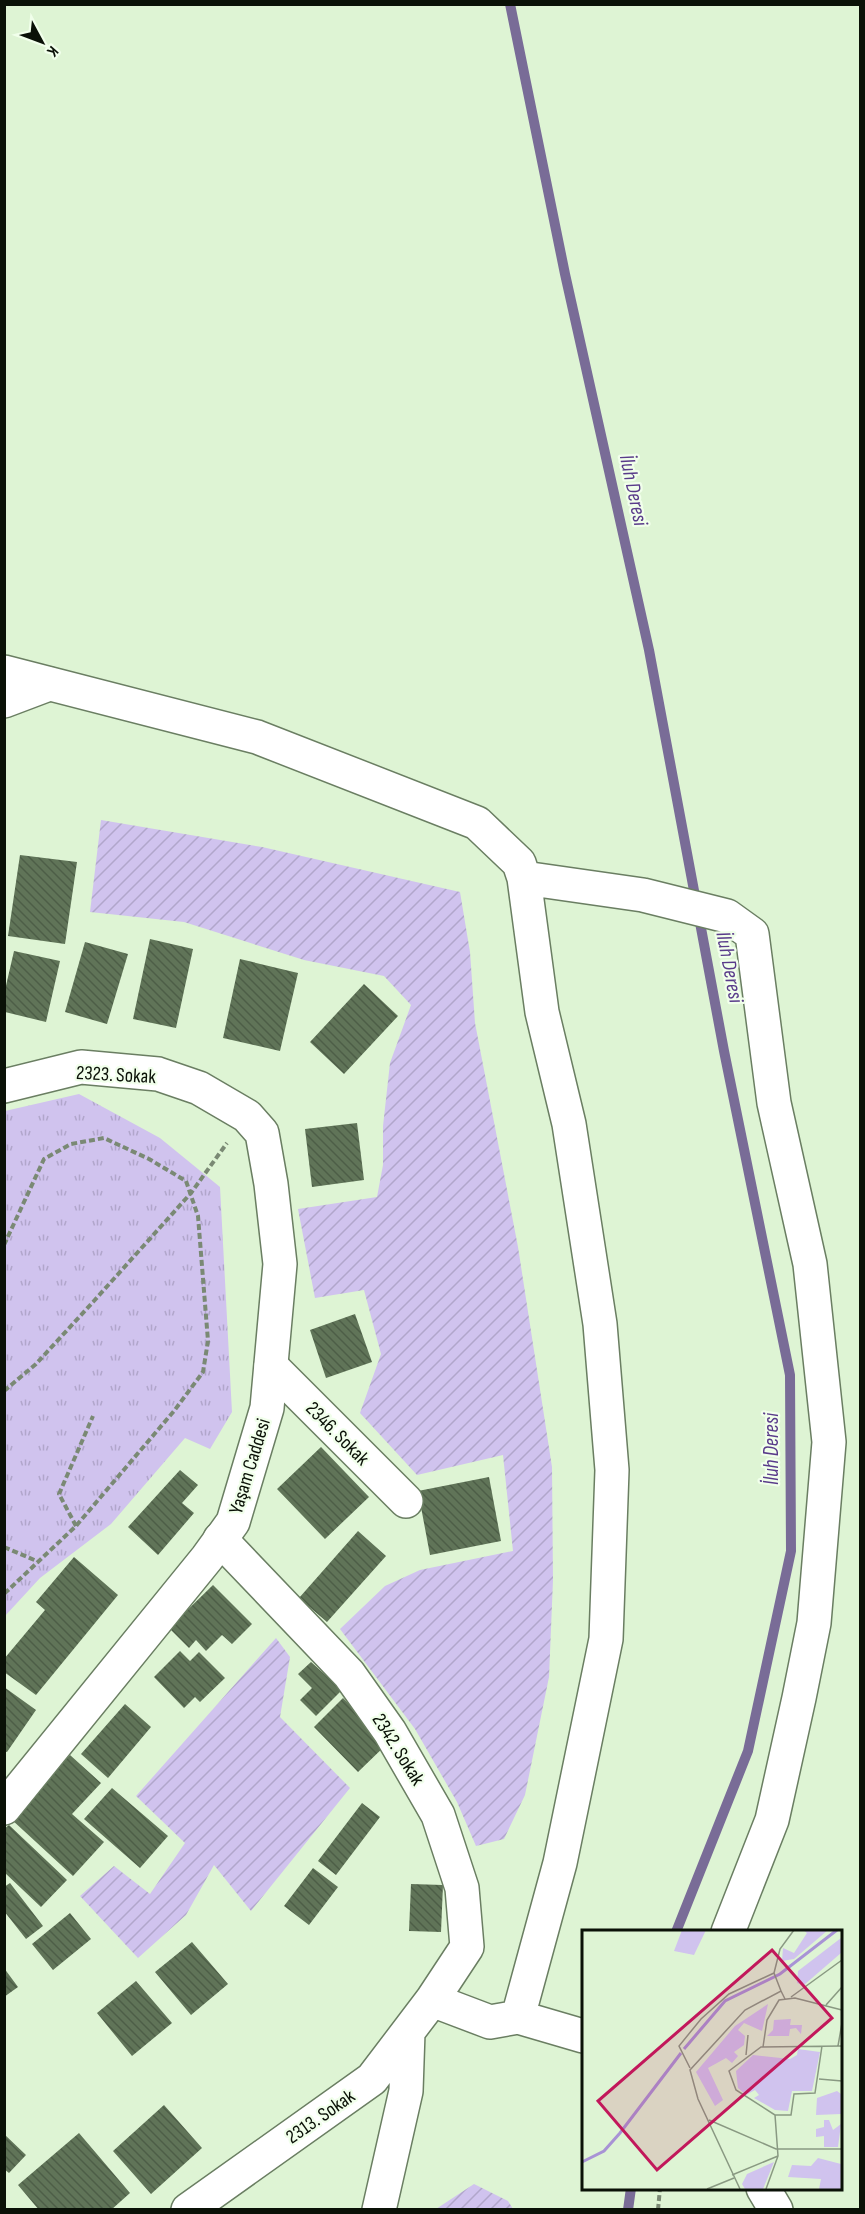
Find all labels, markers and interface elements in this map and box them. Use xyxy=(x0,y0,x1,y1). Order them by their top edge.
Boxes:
north arrow xyxy=(12,12,72,72)
text: K xyxy=(42,42,62,60)
water label: İluh Deresi xyxy=(614,452,653,529)
water label: İluh Deresi xyxy=(710,929,749,1006)
street label: 2323. Sokak xyxy=(75,1061,157,1089)
street label: 2346. Sokak xyxy=(300,1397,374,1471)
water label: İluh Deresi xyxy=(759,1412,784,1485)
street label: Yaşam Caddesi xyxy=(224,1416,276,1517)
street label: 2342. Sokak xyxy=(367,1709,430,1790)
inset map xyxy=(582,1930,841,2190)
street label: 2313. Sokak xyxy=(281,2084,360,2149)

